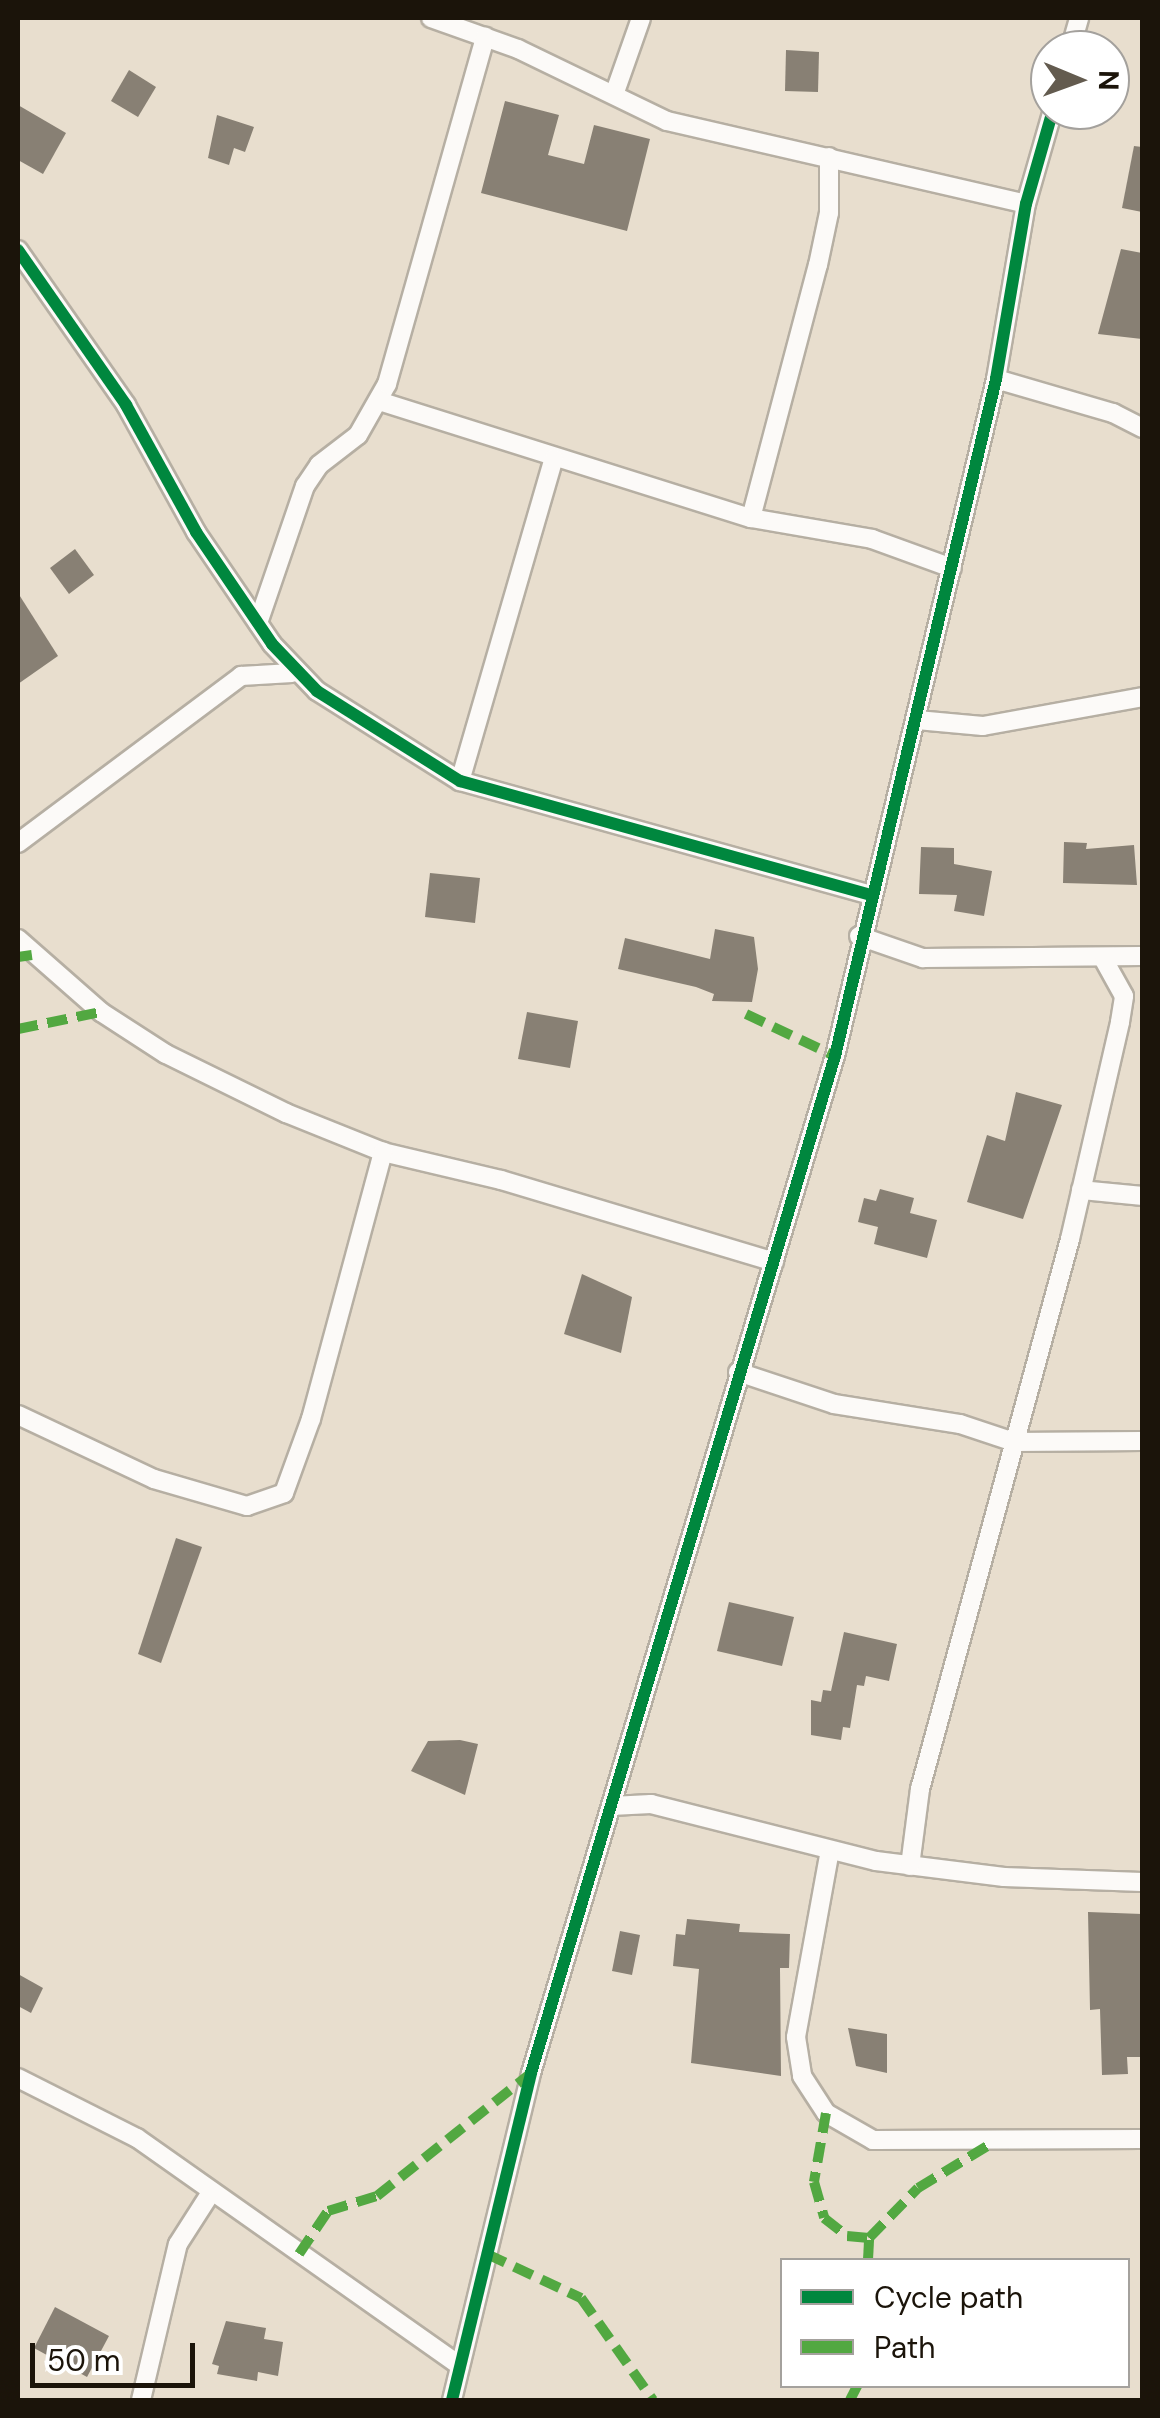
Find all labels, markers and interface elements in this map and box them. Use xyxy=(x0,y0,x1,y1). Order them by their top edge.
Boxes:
north arrow xyxy=(1030,30,1130,130)
text: N xyxy=(1090,70,1127,91)
legend xyxy=(780,2258,1130,2388)
text: Cycle path xyxy=(874,2278,1023,2317)
scale bar xyxy=(35,2323,200,2385)
text: Path xyxy=(874,2328,936,2367)
text: 50 m xyxy=(47,2341,121,2380)

